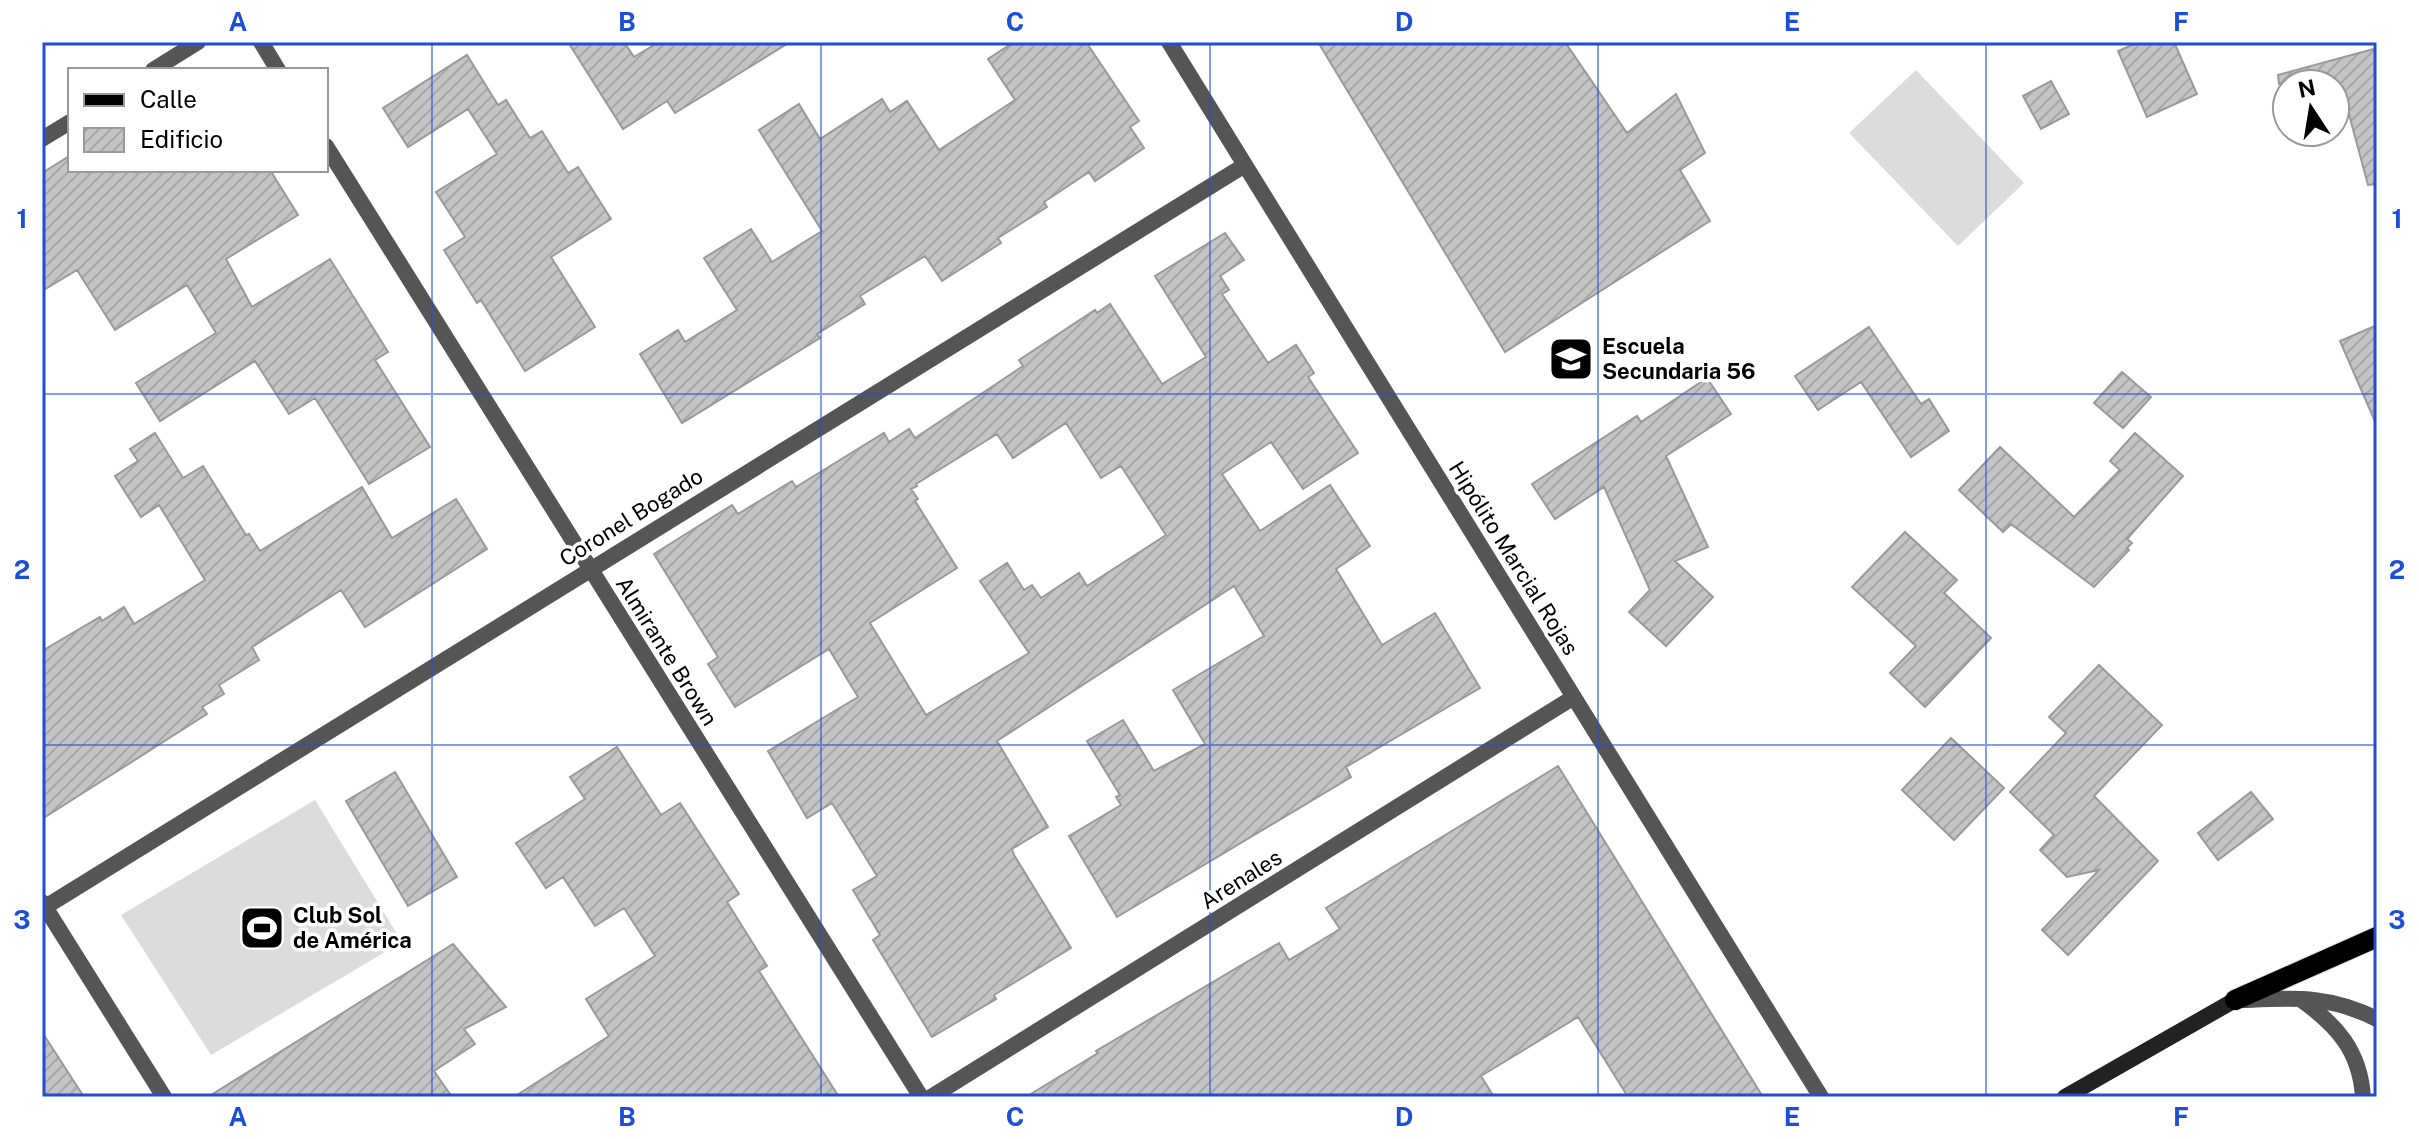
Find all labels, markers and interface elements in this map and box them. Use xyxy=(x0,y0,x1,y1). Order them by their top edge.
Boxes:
text: A xyxy=(229,6,248,37)
text: B xyxy=(618,6,636,37)
text: C xyxy=(1006,6,1024,37)
text: D xyxy=(1395,6,1413,37)
text: E xyxy=(1784,6,1800,37)
text: F xyxy=(2173,6,2189,37)
legend xyxy=(68,68,328,172)
north arrow xyxy=(2271,68,2351,148)
text: N xyxy=(2296,74,2318,103)
text: Calle xyxy=(140,85,197,113)
text: Edificio xyxy=(140,125,223,153)
text: 1 xyxy=(16,203,28,234)
text: 1 xyxy=(2391,203,2403,234)
place label: Escuela Secundaria 56 xyxy=(1602,333,1756,384)
school or university icon: Escuela Secundaria 56 xyxy=(1547,335,1595,383)
street label: Hipólito Marcial Rojas xyxy=(1444,456,1584,660)
street label: Coronel Bogado xyxy=(555,463,707,571)
text: 2 xyxy=(14,554,30,585)
text: 2 xyxy=(2389,554,2405,585)
street label: Almirante Brown xyxy=(611,572,723,730)
street label: Arenales xyxy=(1196,844,1286,914)
place label: Club Sol de América xyxy=(293,902,412,953)
text: 3 xyxy=(13,904,31,935)
sports icon: Club Sol de América xyxy=(238,904,286,952)
text: 3 xyxy=(2388,904,2406,935)
text: A xyxy=(229,1101,248,1132)
text: B xyxy=(618,1101,636,1132)
text: C xyxy=(1006,1101,1024,1132)
text: D xyxy=(1395,1101,1413,1132)
text: E xyxy=(1784,1101,1800,1132)
text: F xyxy=(2173,1101,2189,1132)

